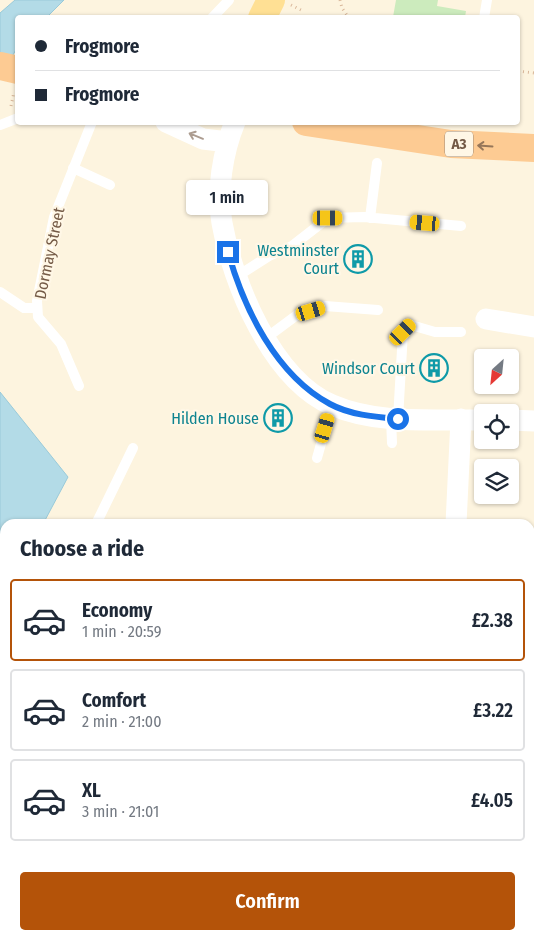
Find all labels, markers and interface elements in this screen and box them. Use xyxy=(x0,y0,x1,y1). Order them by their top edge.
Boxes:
text: Frogmore xyxy=(65,35,139,58)
text: Frogmore xyxy=(65,83,139,106)
one-way arrow xyxy=(189,130,204,140)
road number: A3 xyxy=(445,132,473,156)
one-way arrow xyxy=(478,141,494,150)
callout: 1 min xyxy=(187,180,269,214)
text: 1 min xyxy=(210,188,244,207)
street label: Dormay Street xyxy=(30,205,69,301)
car xyxy=(313,211,343,226)
car xyxy=(409,214,440,232)
route end xyxy=(217,241,239,263)
place label: Westminster Court xyxy=(257,241,340,278)
building icon: Westminster Court xyxy=(343,244,373,274)
car xyxy=(294,299,327,323)
car xyxy=(387,316,418,348)
north arrow xyxy=(474,349,519,394)
map controls xyxy=(474,349,519,504)
building icon: Windsor Court xyxy=(419,353,449,383)
place label: Windsor Court xyxy=(322,359,416,378)
building icon: Hilden House xyxy=(263,403,293,433)
button: locate xyxy=(474,404,519,449)
route start xyxy=(387,408,409,430)
place label: Hilden House xyxy=(171,409,259,428)
car xyxy=(313,411,336,445)
button: layers xyxy=(474,459,519,504)
text: Choose a ride xyxy=(20,535,144,562)
icon: car xyxy=(22,598,67,643)
text: Economy xyxy=(82,599,152,622)
text: £2.38 xyxy=(472,609,513,632)
text: 1 min · 20:59 xyxy=(82,622,161,641)
icon: car xyxy=(22,688,67,733)
text: Comfort xyxy=(82,689,146,712)
text: £3.22 xyxy=(473,699,513,722)
text: 2 min · 21:00 xyxy=(82,712,162,731)
icon: car xyxy=(22,778,67,823)
text: XL xyxy=(82,779,101,802)
text: £4.05 xyxy=(471,789,513,812)
text: 3 min · 21:01 xyxy=(82,802,159,821)
button: Confirm xyxy=(20,872,515,930)

